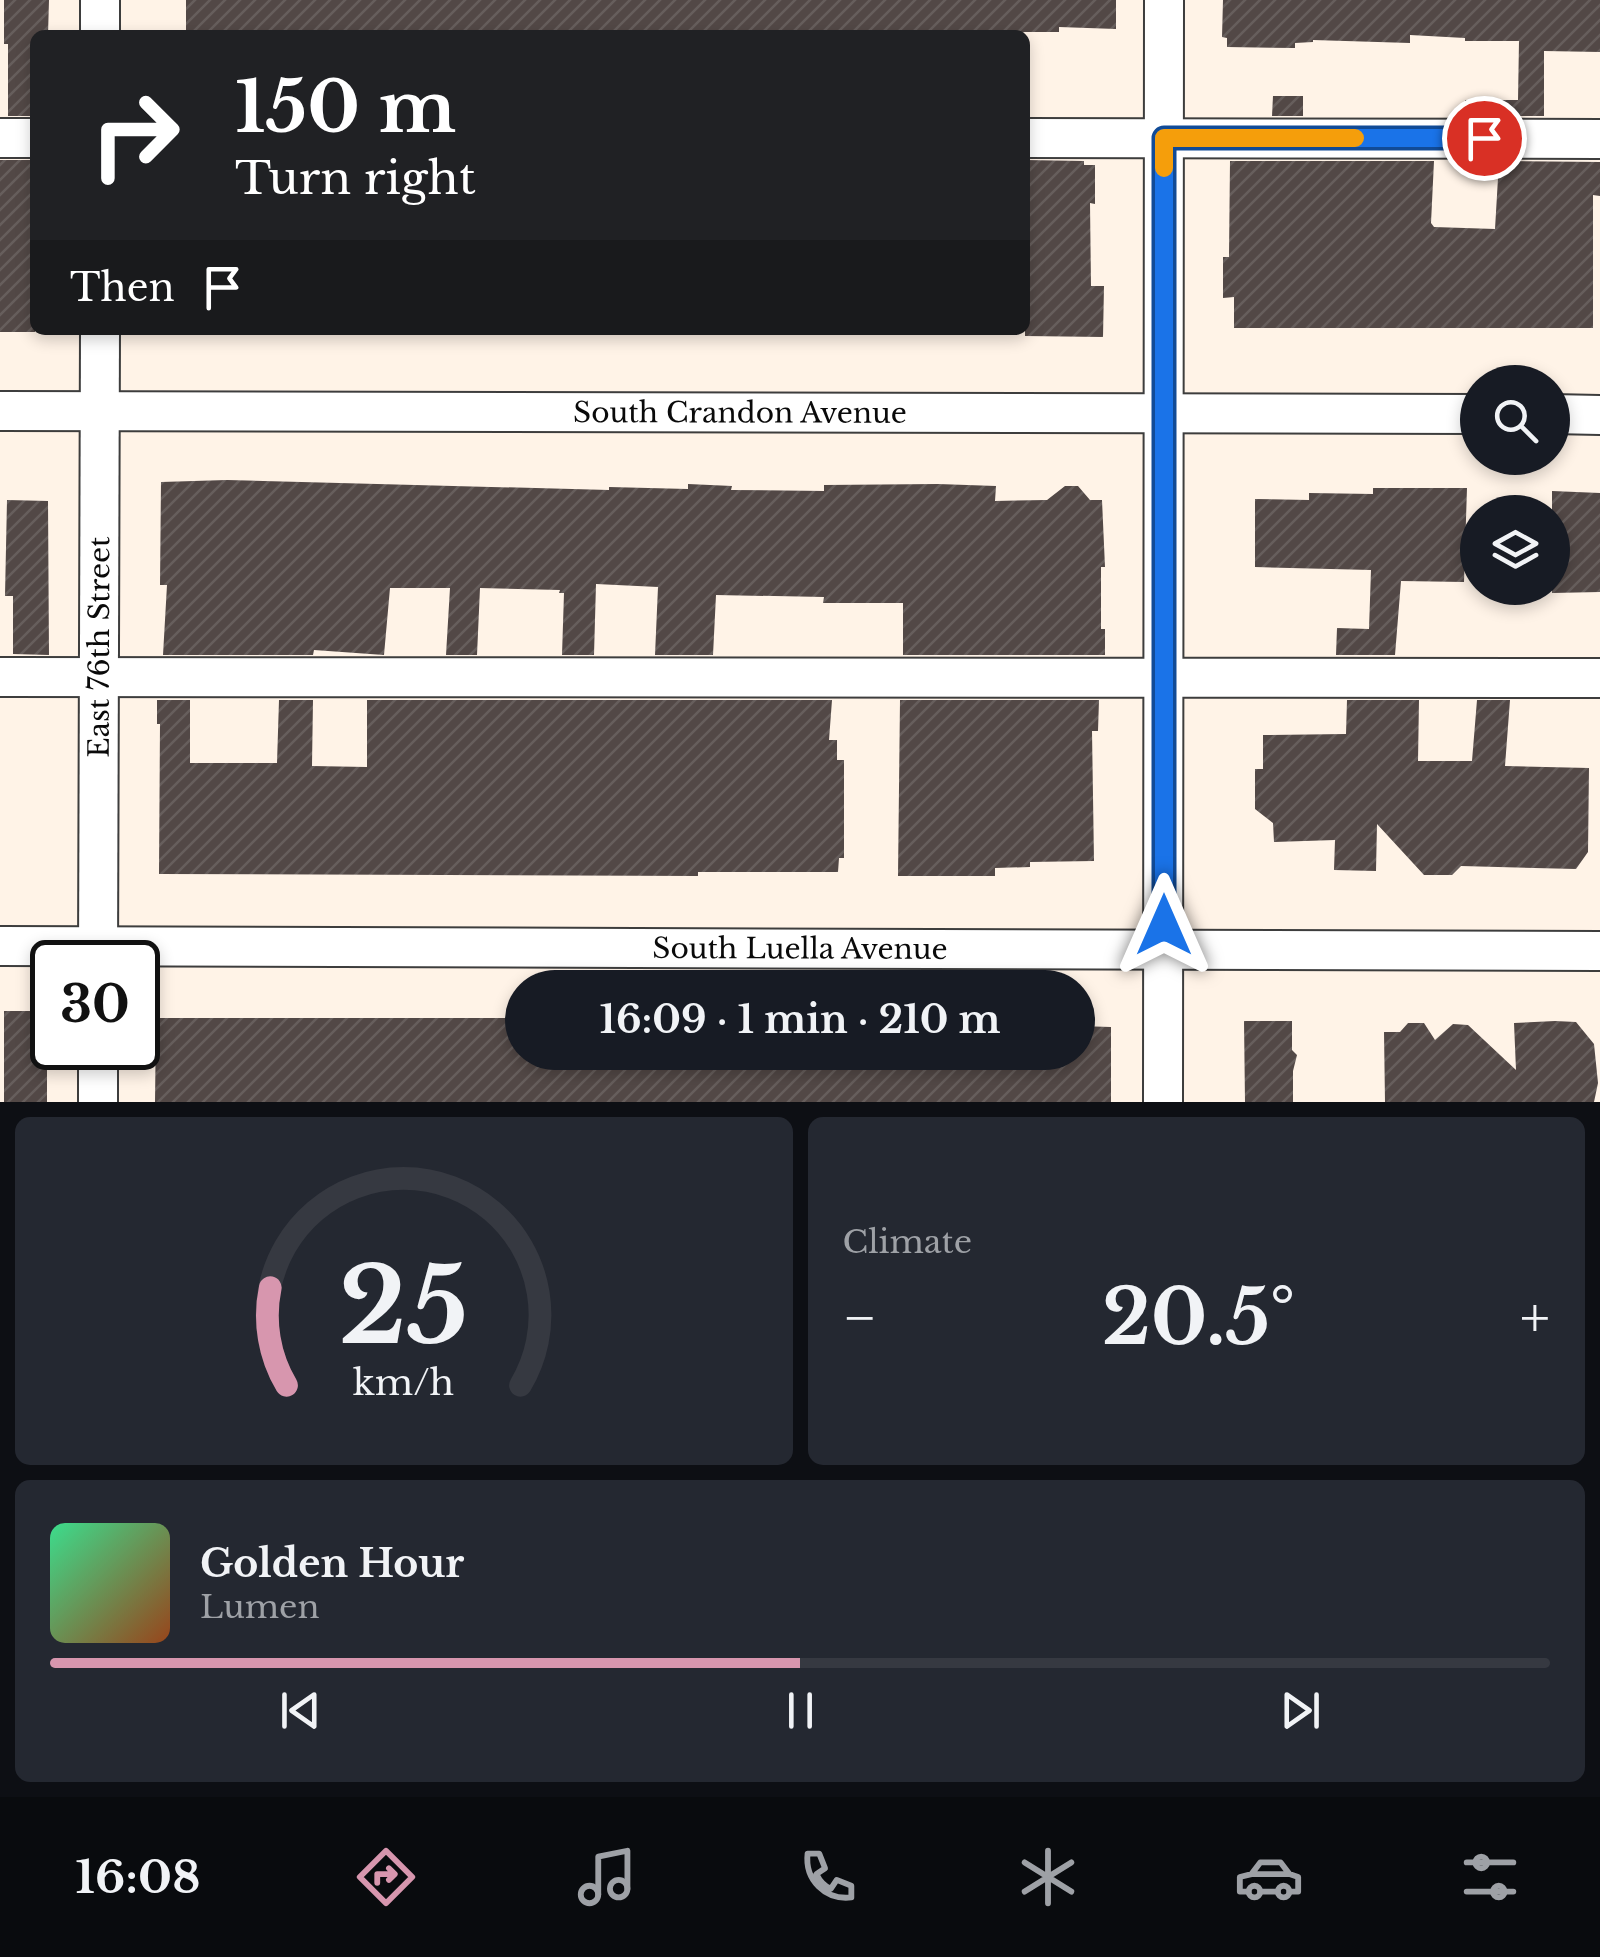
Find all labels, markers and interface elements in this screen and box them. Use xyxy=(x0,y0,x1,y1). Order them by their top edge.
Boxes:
text: 150 m xyxy=(235,64,456,151)
icon: right xyxy=(70,70,200,200)
pin xyxy=(1442,96,1527,181)
icon: arrive xyxy=(1457,111,1512,166)
text: Turn right xyxy=(235,150,476,206)
icon: arrive xyxy=(195,260,250,315)
text: Then xyxy=(70,264,175,311)
map controls xyxy=(1460,365,1570,605)
button: search xyxy=(1460,365,1570,475)
street label: South Crandon Avenue xyxy=(573,395,907,431)
button: layers xyxy=(1460,495,1570,605)
street label: East 76th Street xyxy=(82,536,117,758)
position arrow xyxy=(1112,873,1216,977)
street label: South Luella Avenue xyxy=(652,931,948,967)
speed limit sign: 30 xyxy=(30,940,160,1070)
text: 16:09 · 1 min · 210 m xyxy=(599,996,1001,1043)
text: Climate xyxy=(843,1222,972,1262)
text: 25 xyxy=(339,1242,469,1371)
text: 20.5° xyxy=(1102,1271,1295,1364)
text: − xyxy=(843,1284,877,1352)
text: + xyxy=(1520,1284,1550,1352)
text: km/h xyxy=(353,1360,454,1405)
text: Golden Hour xyxy=(200,1540,464,1587)
text: Lumen xyxy=(200,1587,319,1627)
icon: previous xyxy=(273,1683,328,1738)
icon: pause xyxy=(773,1683,828,1738)
icon: next xyxy=(1273,1683,1328,1738)
icon: directions xyxy=(351,1842,421,1912)
icon: music xyxy=(572,1842,642,1912)
icon: phone xyxy=(793,1842,863,1912)
icon: climate xyxy=(1013,1842,1083,1912)
icon: car xyxy=(1234,1842,1304,1912)
icon: filters xyxy=(1455,1842,1525,1912)
text: 16:08 xyxy=(75,1849,201,1905)

